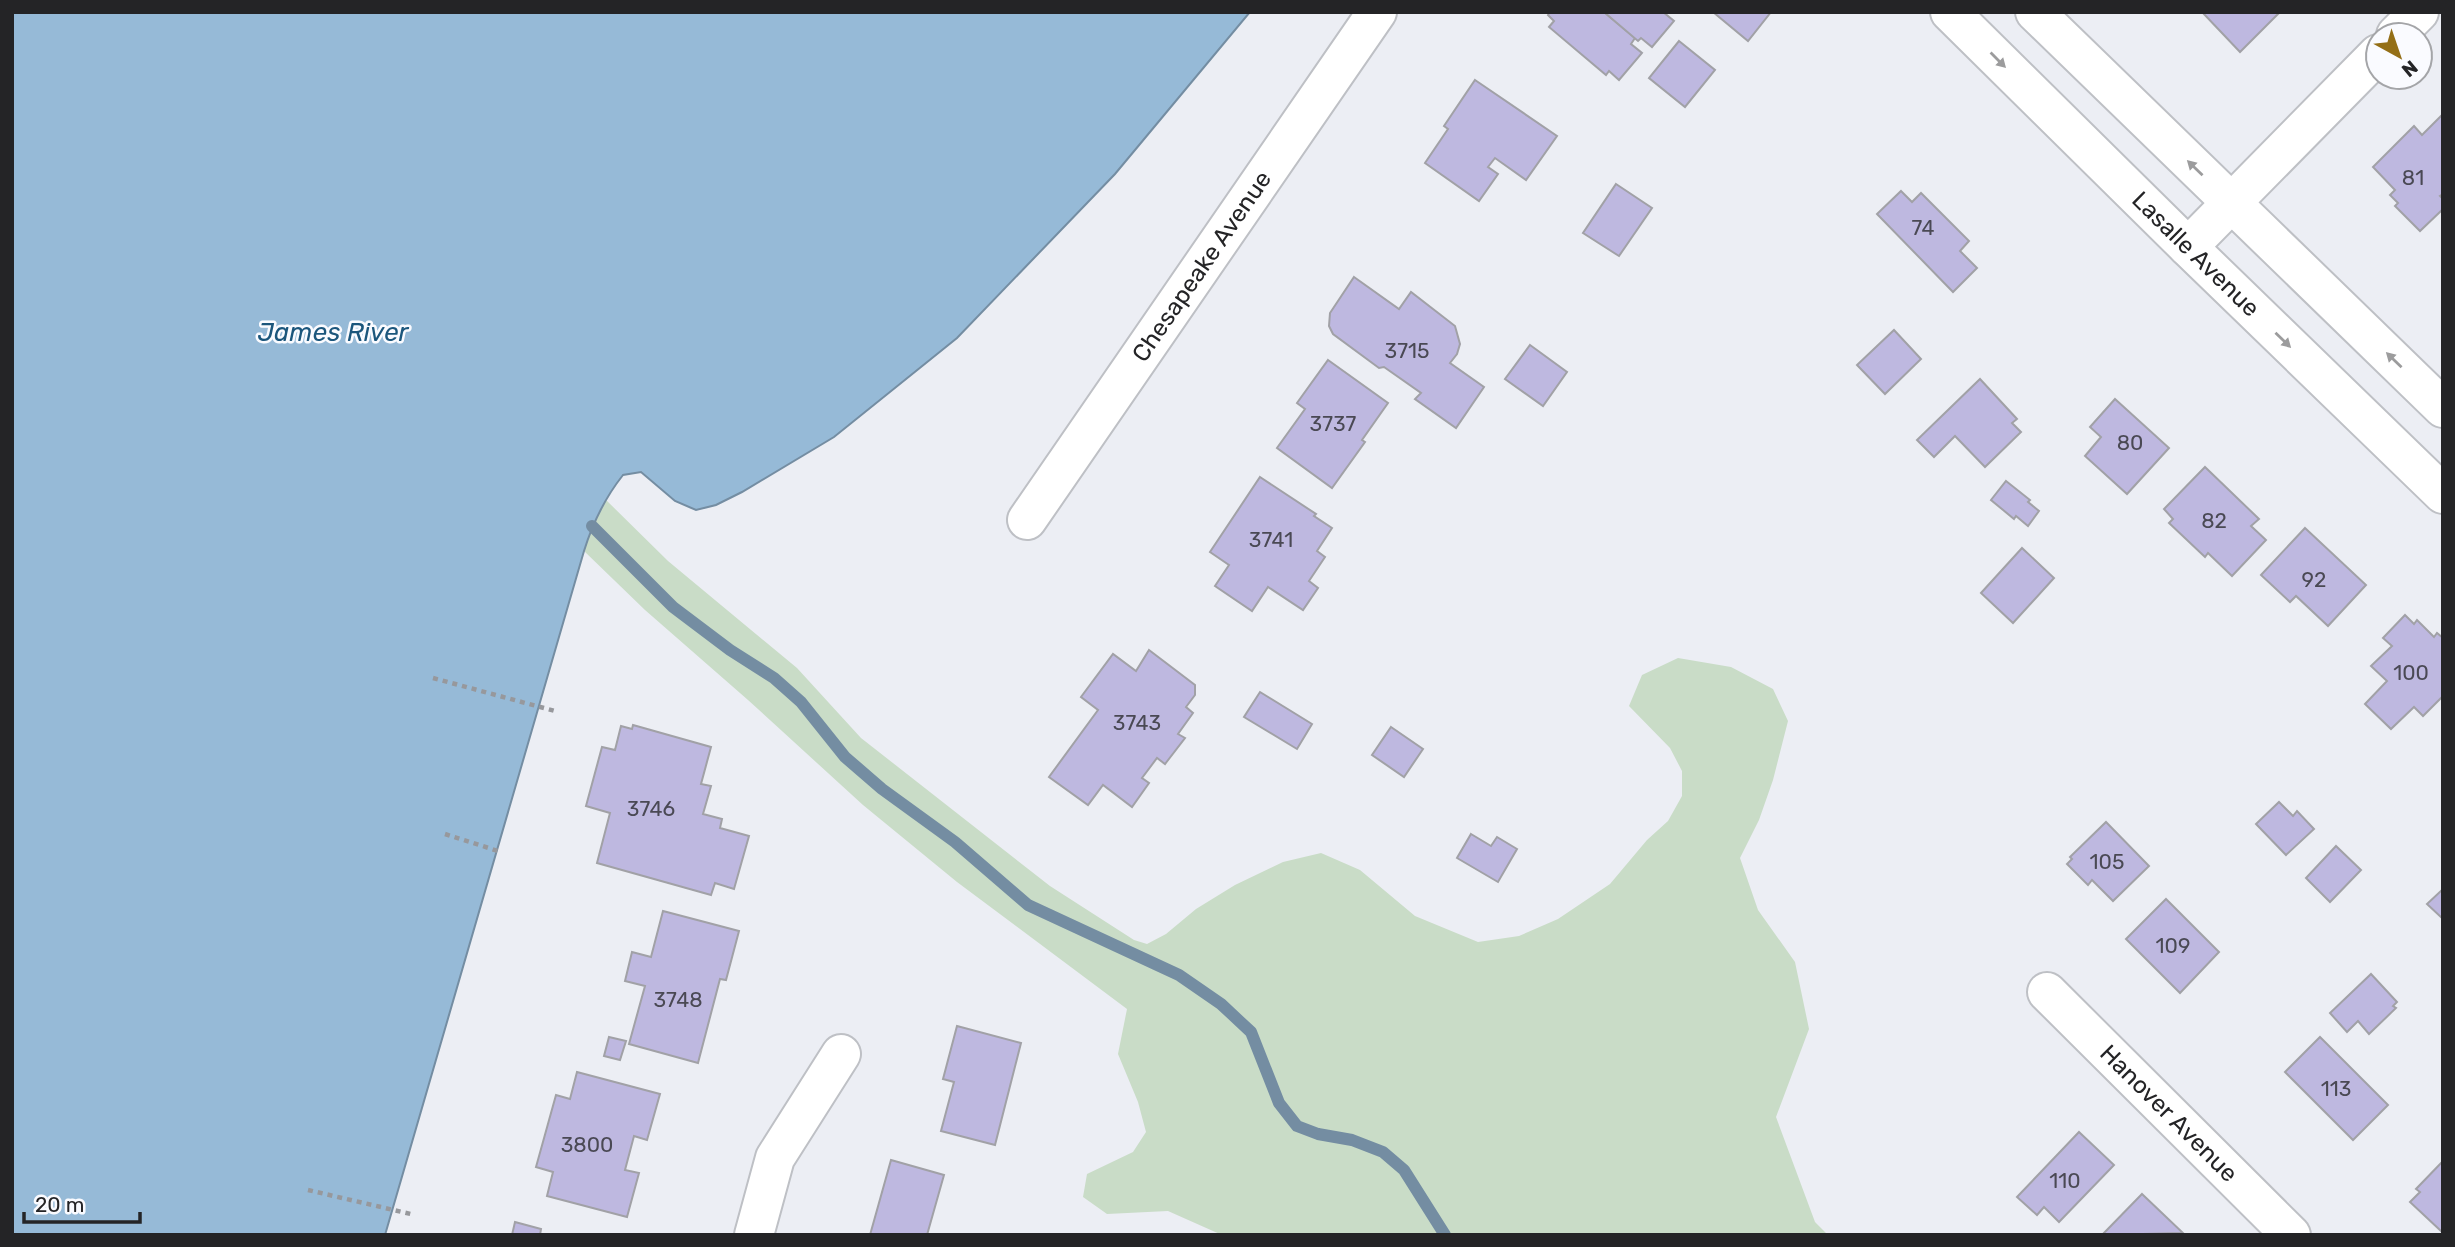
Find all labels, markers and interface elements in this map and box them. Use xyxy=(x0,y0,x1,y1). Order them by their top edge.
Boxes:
north arrow xyxy=(2364,21,2434,91)
one-way arrow xyxy=(1990,52,2007,69)
text: N xyxy=(2397,55,2422,82)
one-way arrow xyxy=(2187,159,2204,176)
house number: 81 xyxy=(2402,165,2424,190)
street label: Chesapeake Avenue xyxy=(1126,166,1277,367)
street label: Lasalle Avenue xyxy=(2126,186,2265,322)
house number: 74 xyxy=(1911,215,1935,240)
water label: James River xyxy=(258,317,409,348)
one-way arrow xyxy=(2274,331,2291,347)
house number: 3715 xyxy=(1385,338,1429,363)
one-way arrow xyxy=(2386,353,2403,369)
house number: 3737 xyxy=(1310,411,1357,436)
house number: 80 xyxy=(2117,430,2143,455)
house number: 82 xyxy=(2201,508,2227,533)
house number: 3741 xyxy=(1249,527,1293,552)
house number: 92 xyxy=(2302,567,2326,592)
house number: 100 xyxy=(2393,660,2429,685)
house number: 3743 xyxy=(1113,710,1161,735)
house number: 3746 xyxy=(627,796,675,821)
house number: 105 xyxy=(2090,849,2124,874)
house number: 109 xyxy=(2156,933,2190,958)
house number: 3748 xyxy=(653,987,703,1012)
street label: Hanover Avenue xyxy=(2094,1039,2243,1188)
house number: 113 xyxy=(2321,1076,2351,1101)
house number: 3800 xyxy=(561,1132,613,1157)
house number: 110 xyxy=(2049,1168,2081,1193)
scale bar xyxy=(24,1180,140,1224)
text: 20 m xyxy=(35,1192,84,1217)

